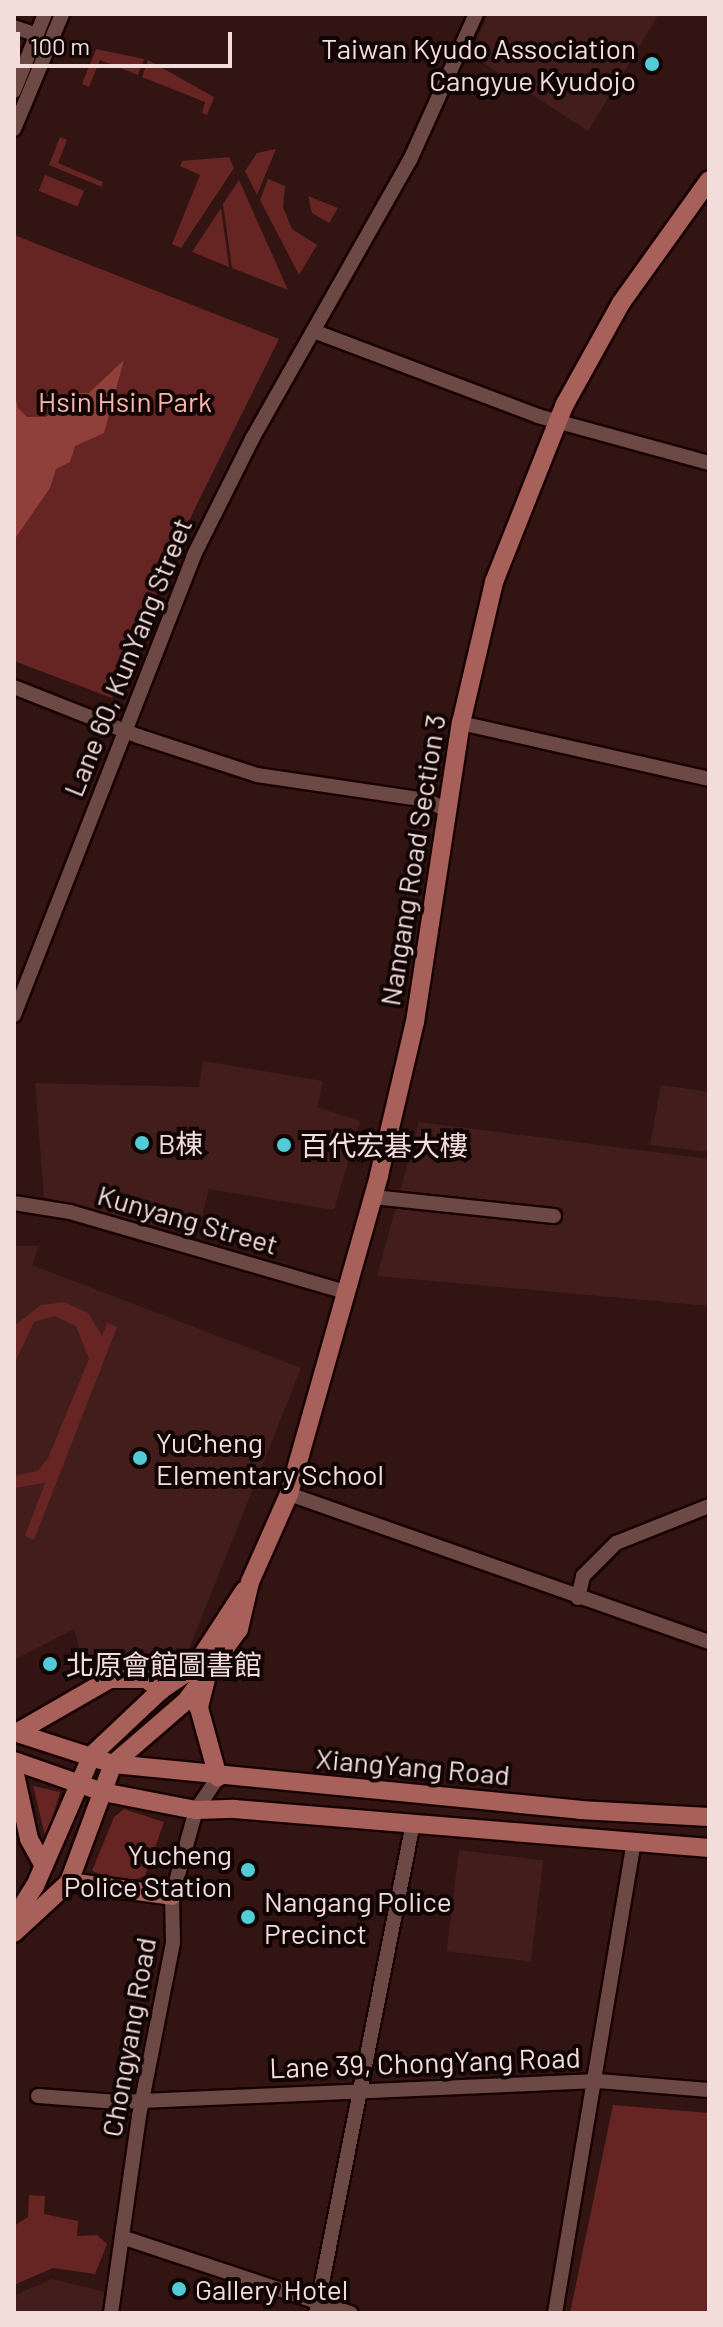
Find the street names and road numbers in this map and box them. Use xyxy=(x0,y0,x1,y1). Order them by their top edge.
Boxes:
street label: Lane 60, KunYang Street xyxy=(56,513,198,801)
street label: Nangang Road Section 3 xyxy=(372,712,452,1008)
street label: Kunyang Street xyxy=(94,1177,282,1261)
street label: XiangYang Road xyxy=(315,1741,511,1791)
street label: Chongyang Road xyxy=(94,1935,162,2139)
street label: Lane 39, ChongYang Road xyxy=(269,2040,581,2084)

